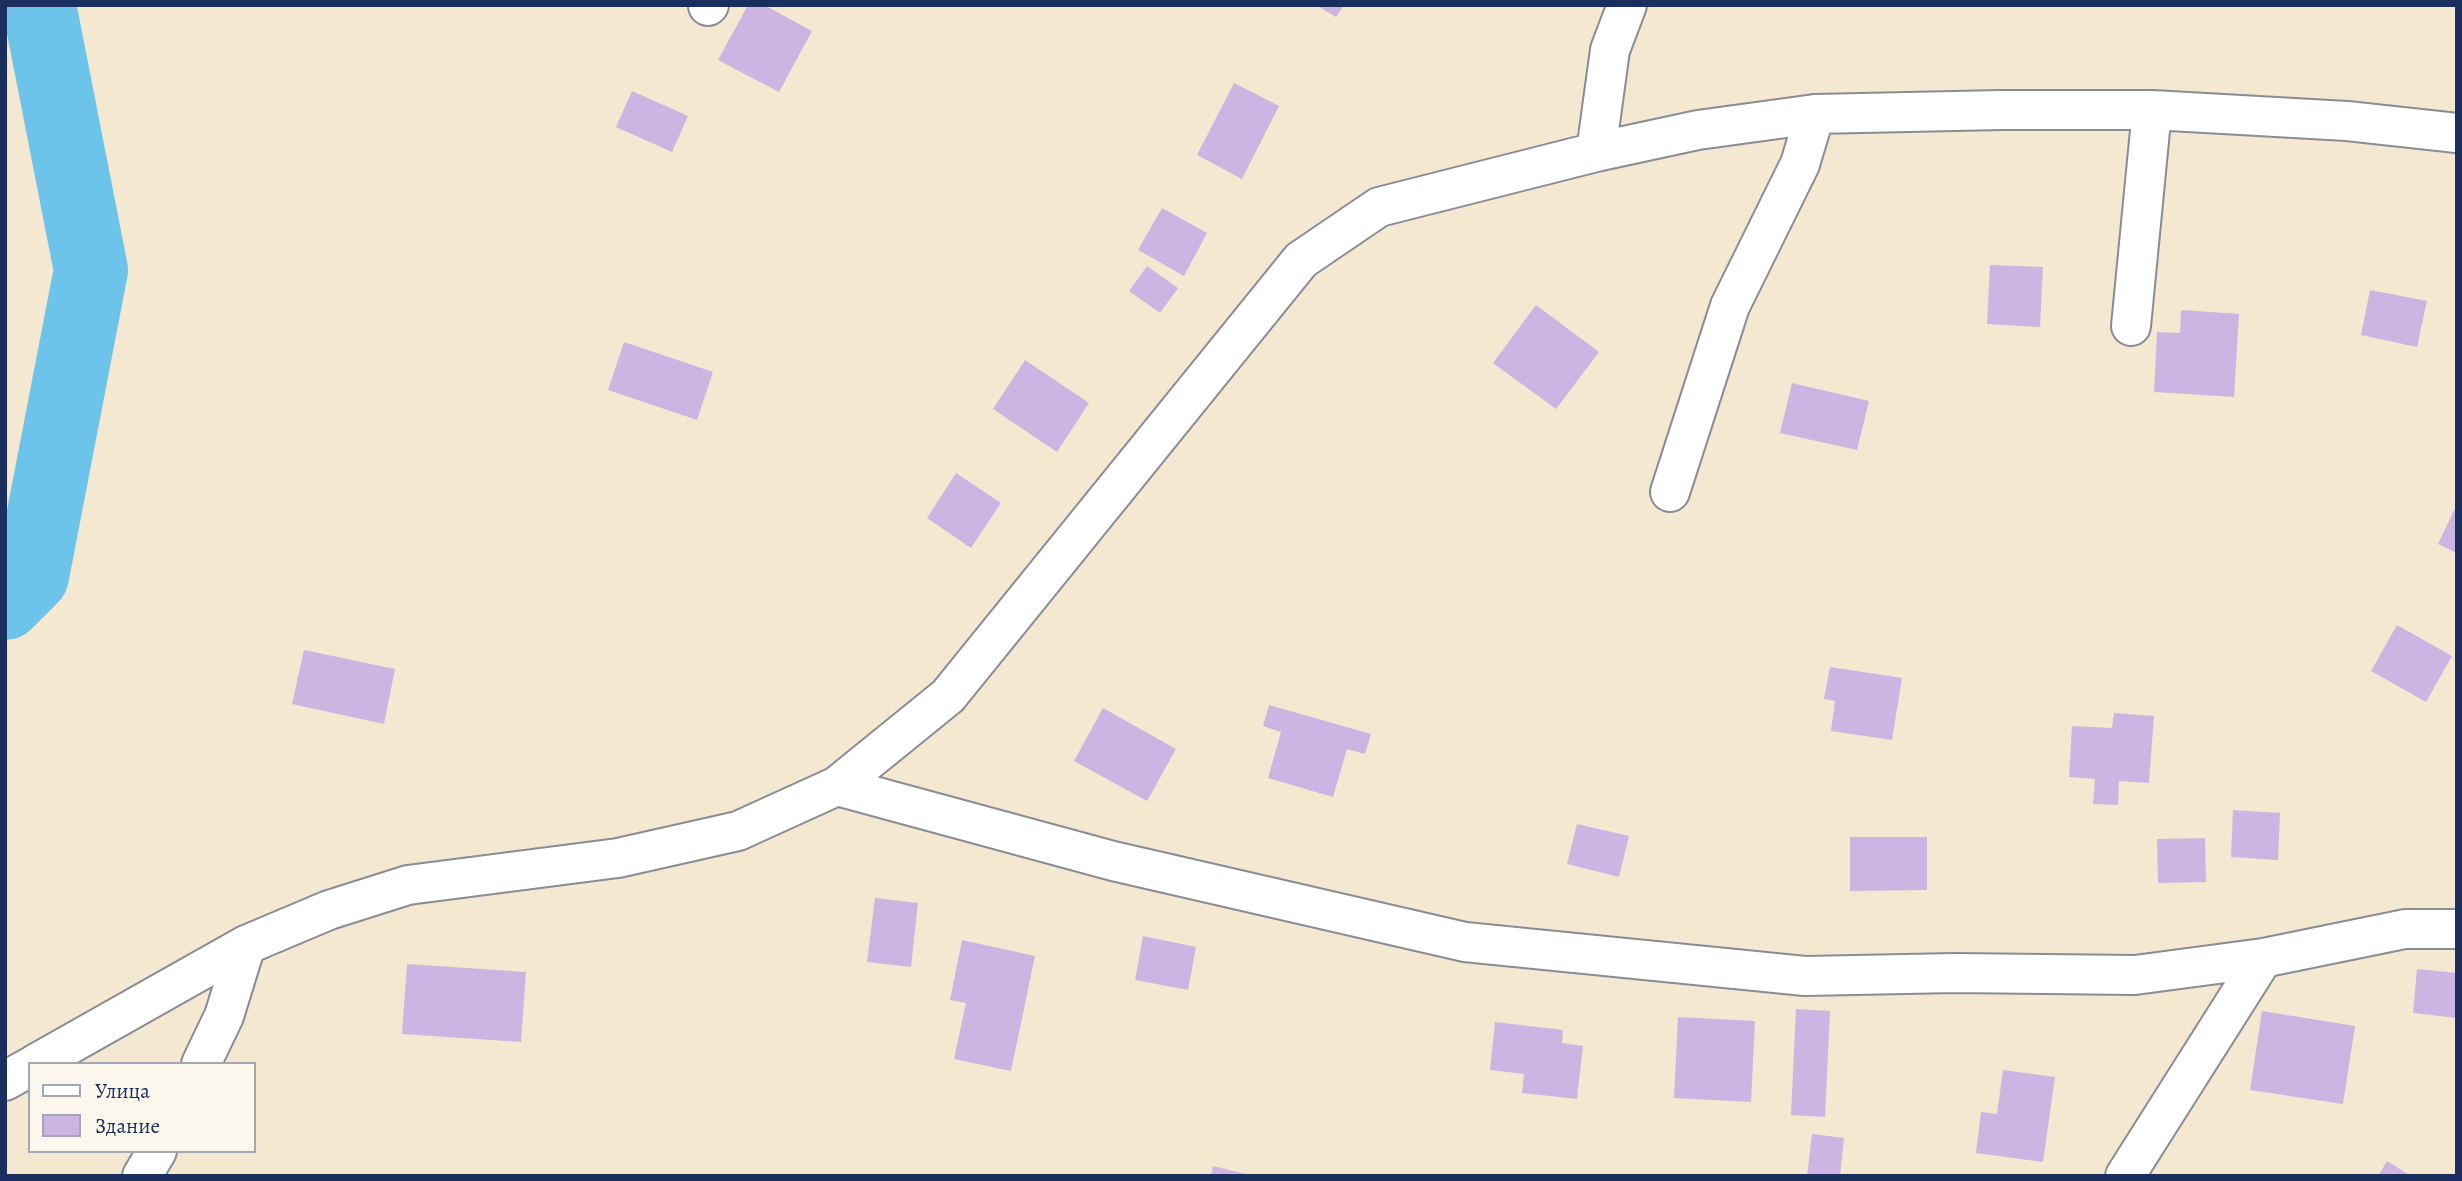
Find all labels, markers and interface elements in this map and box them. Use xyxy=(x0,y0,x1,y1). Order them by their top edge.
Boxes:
legend xyxy=(28,1062,256,1153)
text: Улица xyxy=(95,1077,150,1105)
text: Здание xyxy=(95,1112,160,1140)

